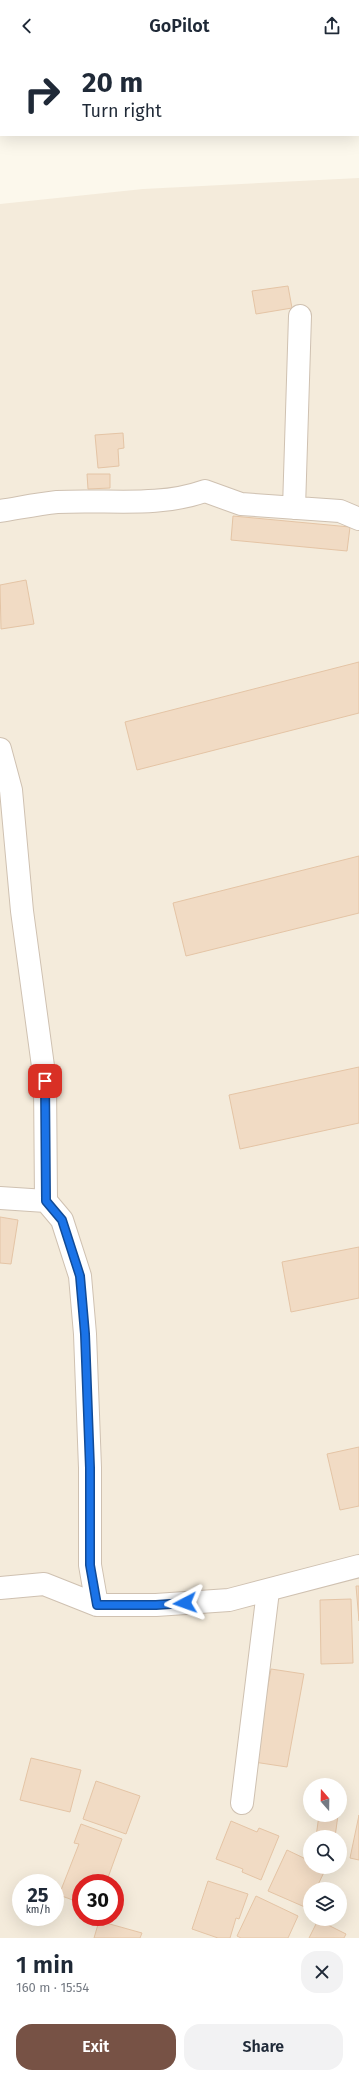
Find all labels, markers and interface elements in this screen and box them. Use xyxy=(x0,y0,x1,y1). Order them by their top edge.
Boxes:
icon: back xyxy=(16,15,38,37)
text: GoPilot xyxy=(149,15,210,37)
icon: share xyxy=(321,15,343,37)
text: 20 m xyxy=(82,66,143,99)
icon: right xyxy=(16,68,68,120)
text: Turn right xyxy=(82,100,162,122)
pin xyxy=(28,1064,62,1098)
icon: arrive xyxy=(34,1070,56,1092)
position arrow xyxy=(164,1582,206,1624)
north arrow xyxy=(303,1778,347,1822)
map controls xyxy=(303,1778,347,1926)
button: search xyxy=(303,1830,347,1874)
speed limit sign: 30 xyxy=(72,1874,124,1926)
button: layers xyxy=(303,1882,347,1926)
text: 25 xyxy=(27,1883,49,1907)
text: km/h xyxy=(26,1904,50,1916)
text: 1 min xyxy=(16,1951,74,1979)
button: close xyxy=(301,1951,343,1993)
text: 160 m · 15:54 xyxy=(16,1980,89,1995)
button: Exit xyxy=(16,2024,176,2070)
button: Share xyxy=(184,2024,343,2070)

